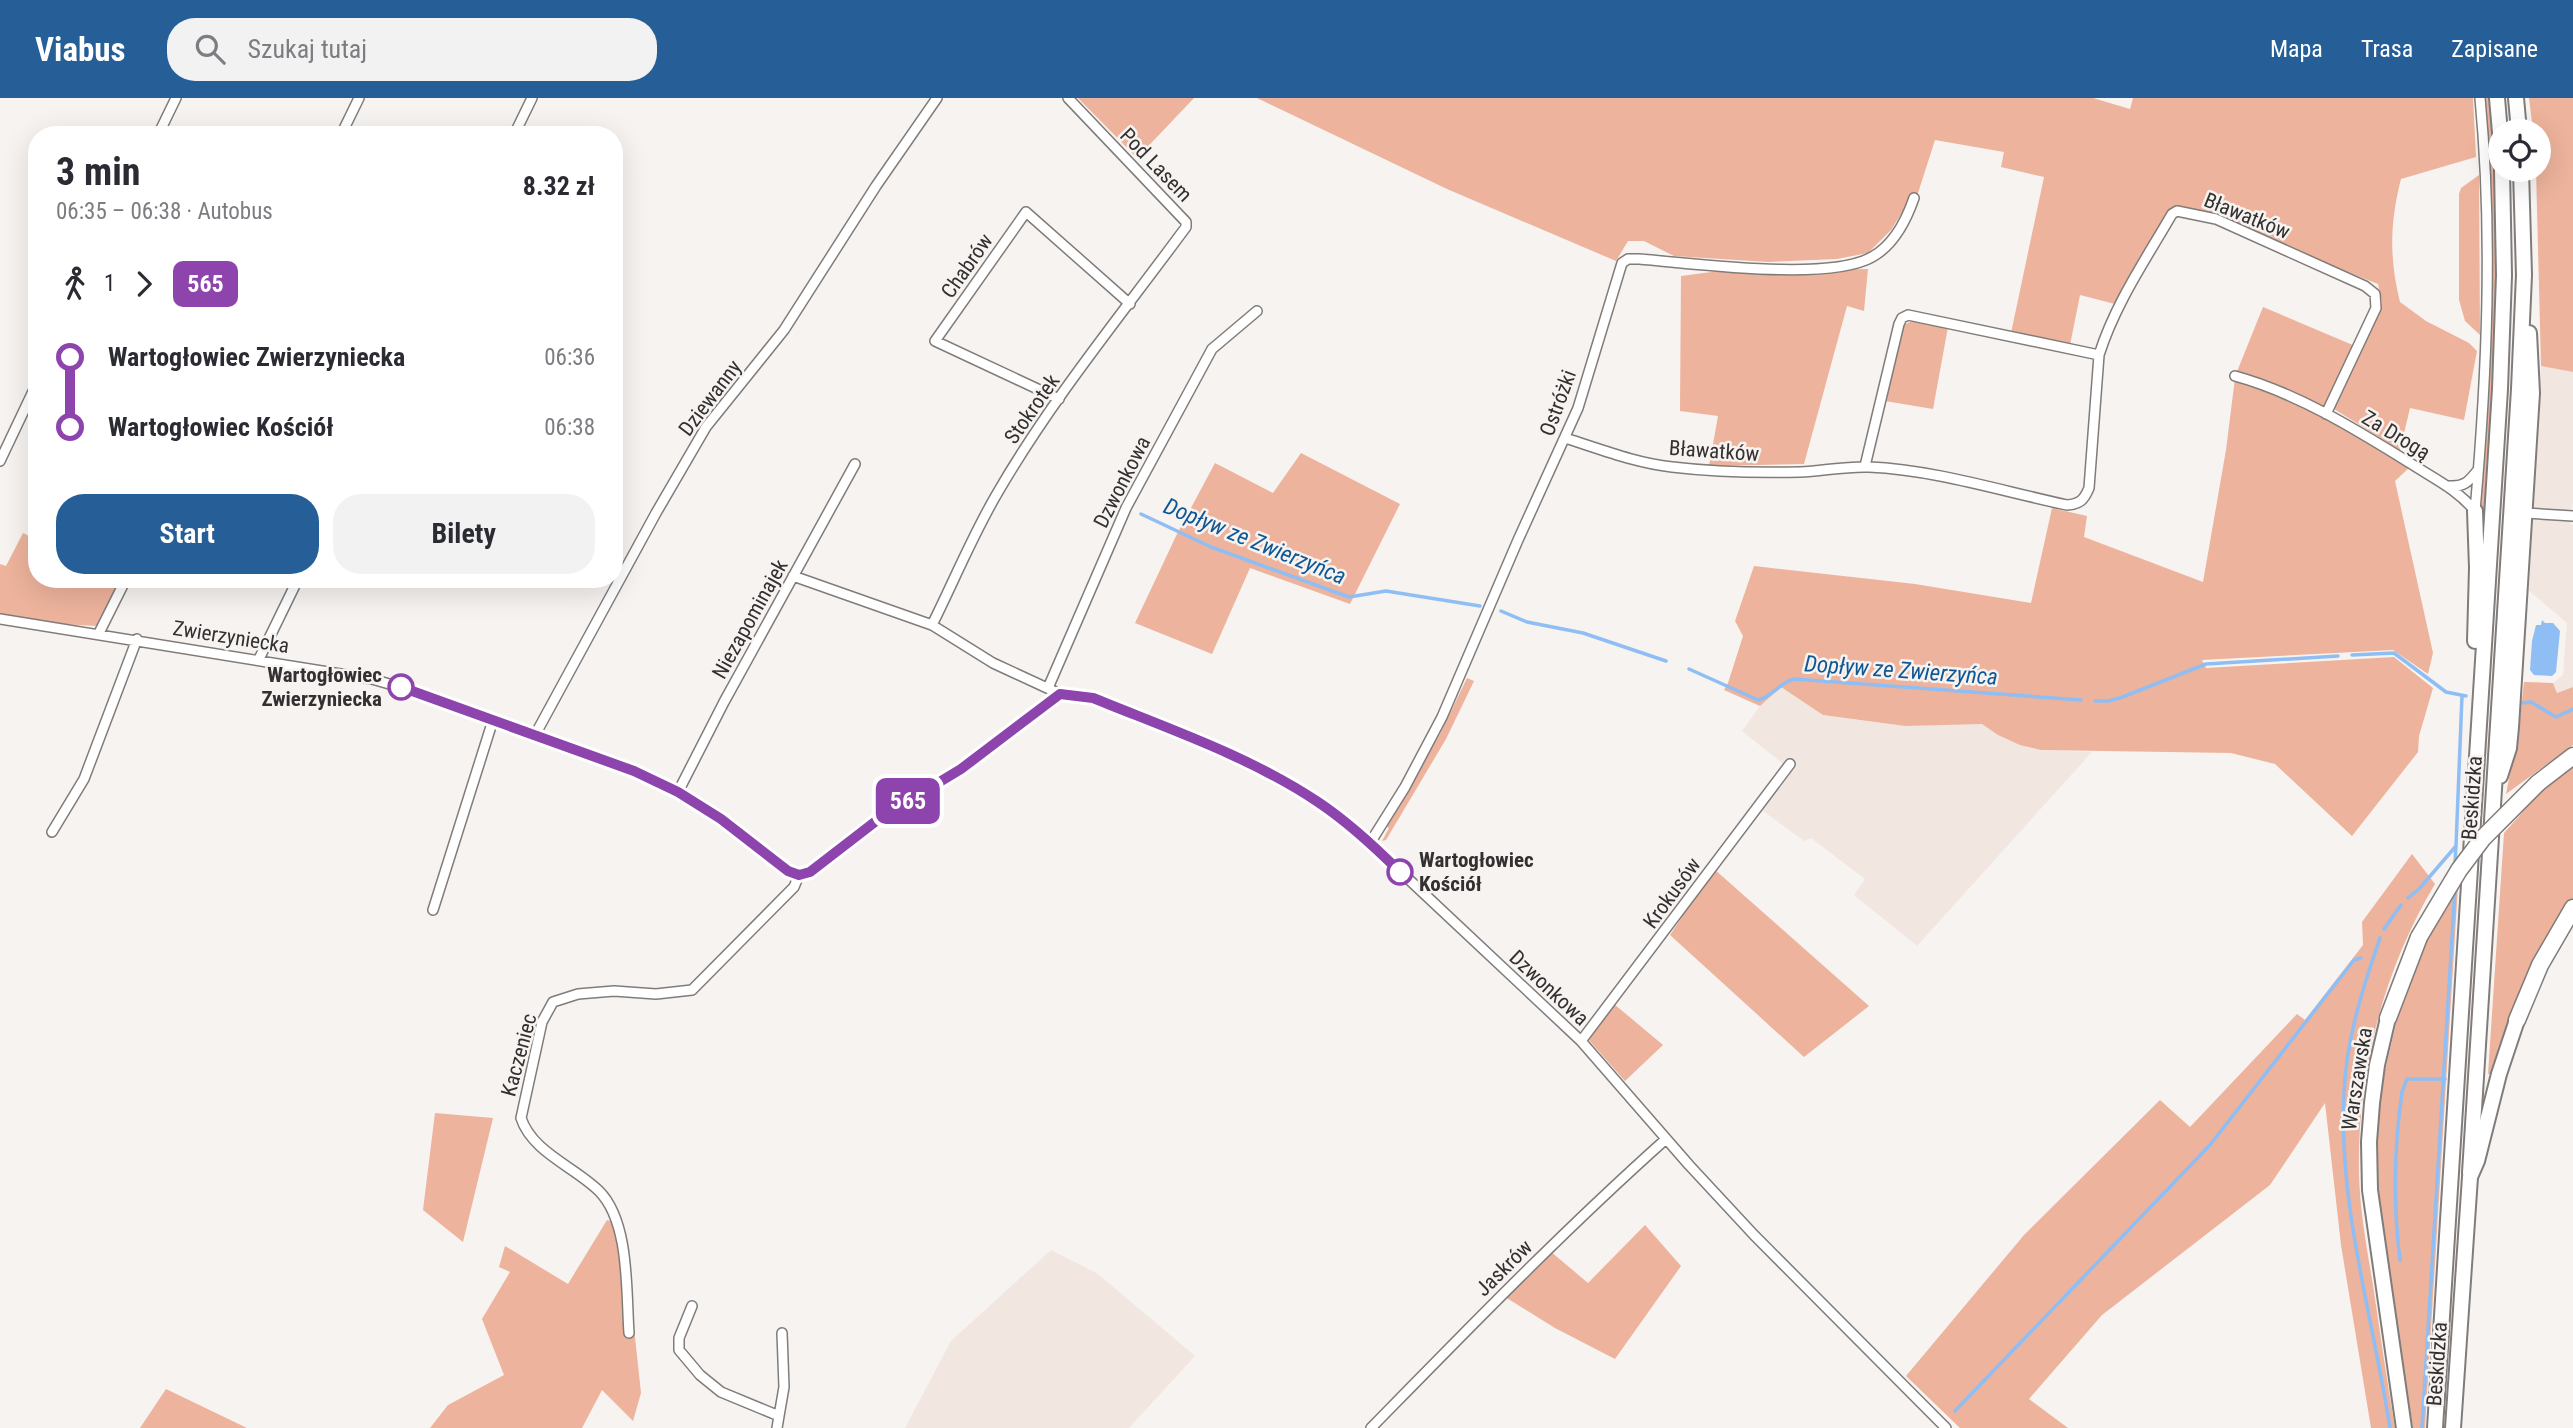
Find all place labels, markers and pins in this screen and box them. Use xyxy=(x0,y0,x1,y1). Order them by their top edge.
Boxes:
place label: Wartogłowiec Zwierzyniecka xyxy=(261,663,382,711)
marker: Wartogłowiec Zwierzyniecka xyxy=(388,674,414,700)
place label: Wartogłowiec Kościół xyxy=(1419,848,1534,896)
marker: Wartogłowiec Kościół xyxy=(1387,859,1413,885)

